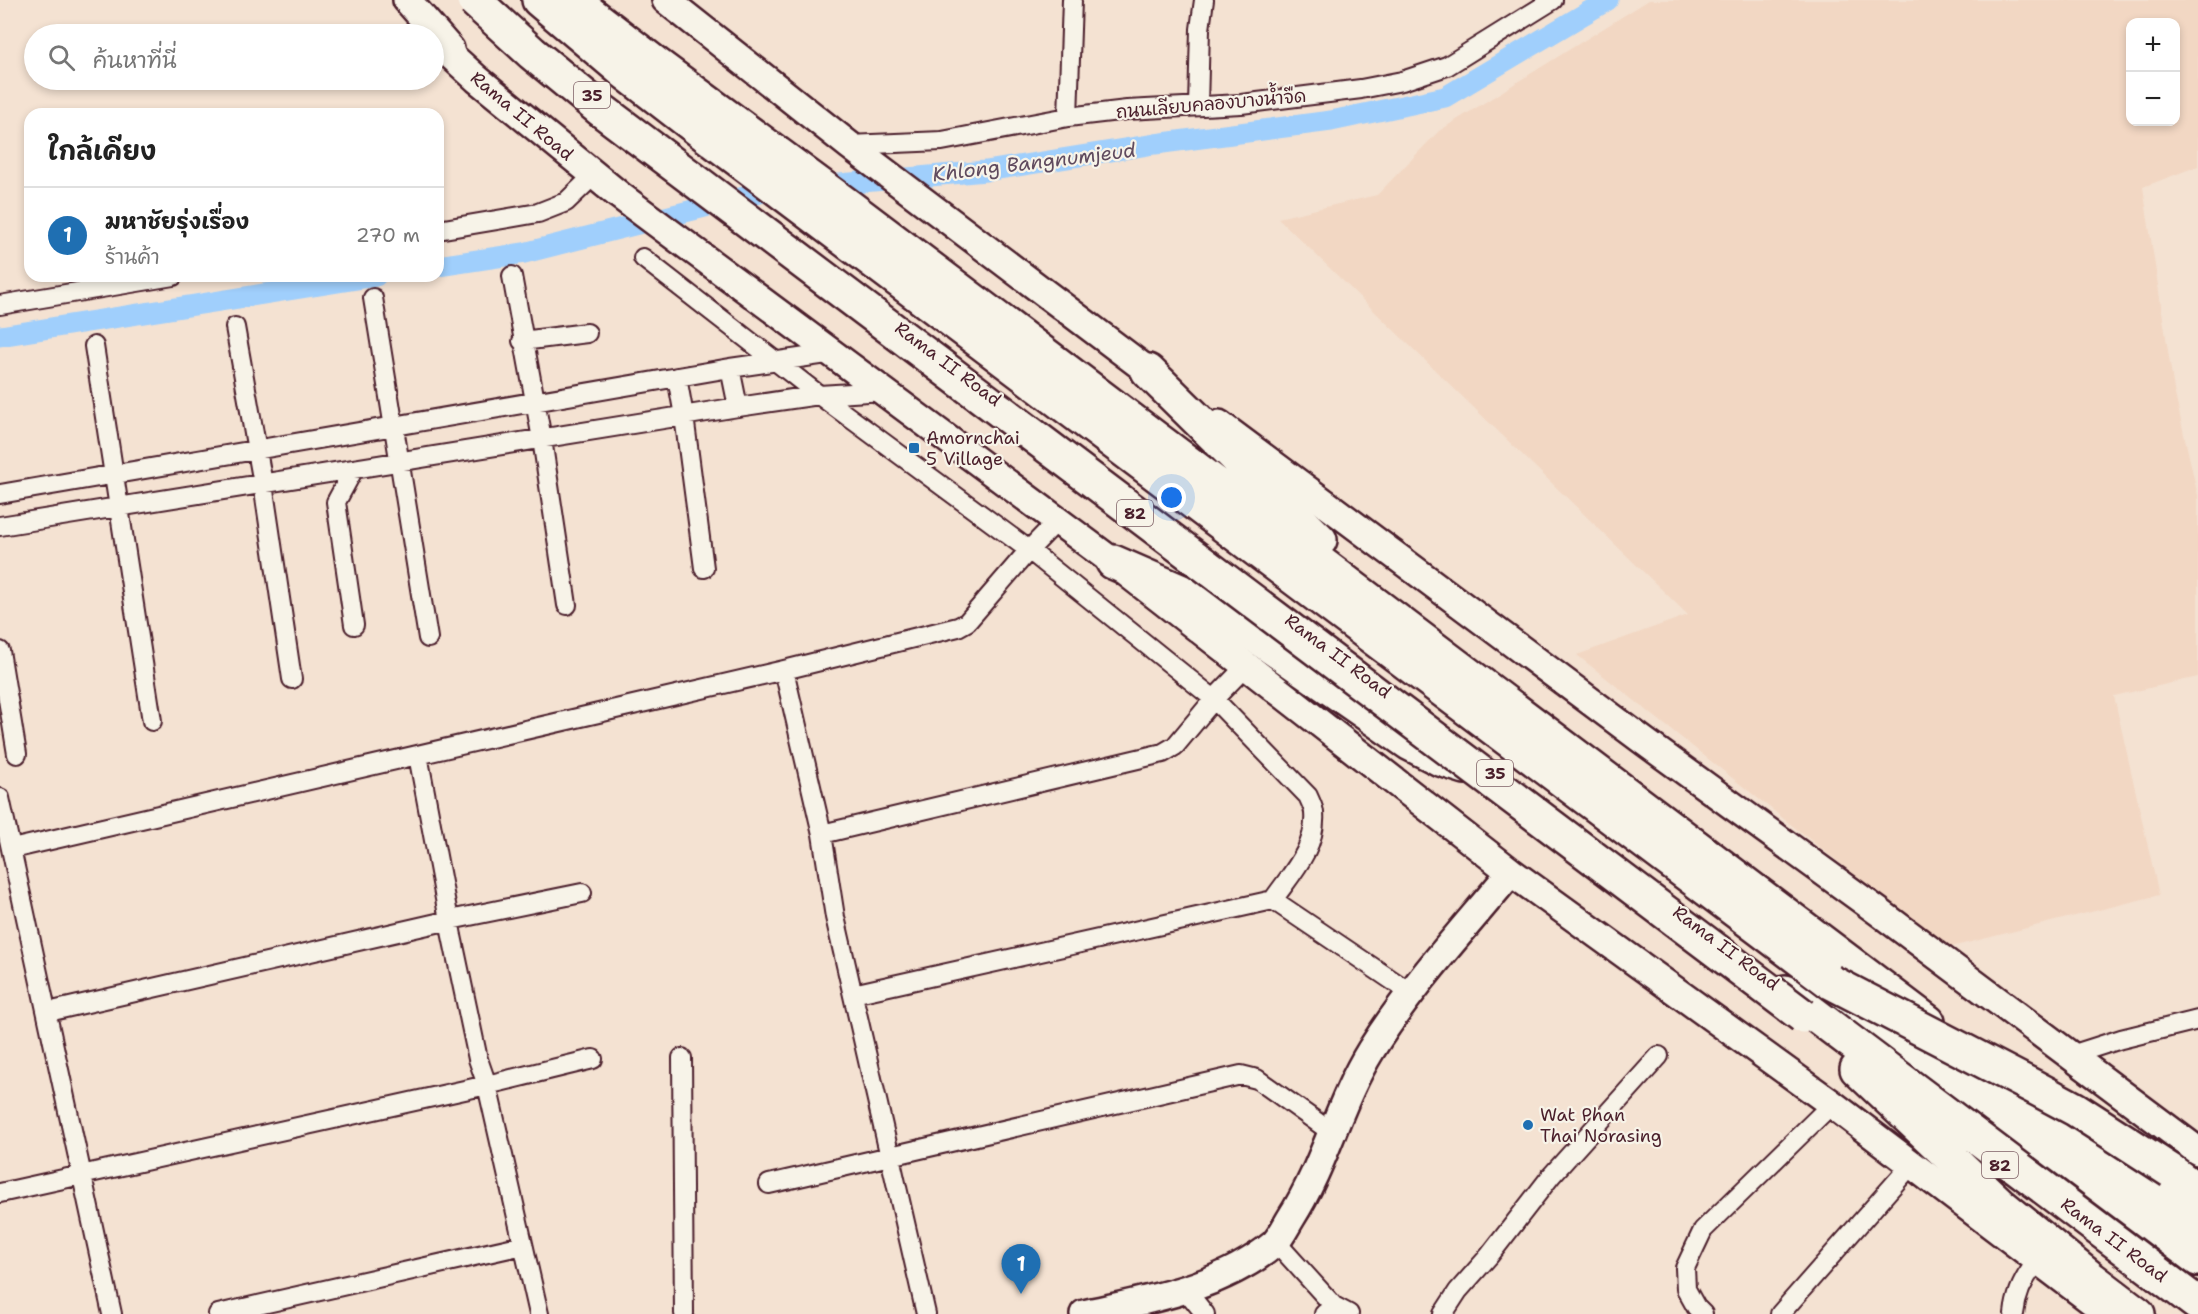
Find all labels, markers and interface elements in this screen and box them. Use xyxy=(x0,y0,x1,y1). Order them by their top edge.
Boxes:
map controls xyxy=(2126,18,2180,126)
button: + xyxy=(2126,18,2180,72)
search box xyxy=(24,24,444,90)
icon: search xyxy=(45,41,78,74)
text: ค้นหาที่นี่ xyxy=(93,46,177,75)
street label: Rama II Road xyxy=(465,66,579,166)
button: − xyxy=(2126,72,2180,126)
street label: ถนนเลียบคลองบางน้ำจืด xyxy=(1115,79,1307,124)
road number: 35 xyxy=(574,82,610,108)
text: ใกล้เคียง xyxy=(48,133,156,168)
water label: Khlong Bangnumjeud xyxy=(931,137,1137,187)
text: มหาชัยรุ่งเรื่อง xyxy=(105,207,249,236)
text: 1 xyxy=(63,222,72,248)
text: 270 m xyxy=(356,222,420,248)
text: ร้านค้า xyxy=(105,244,160,270)
street label: Rama II Road xyxy=(890,316,1006,412)
place label: Amornchai 5 Village xyxy=(926,426,1020,471)
marker: Amornchai 5 Village xyxy=(907,441,921,455)
your location xyxy=(1157,483,1186,512)
road number: 82 xyxy=(1117,500,1153,526)
street label: Rama II Road xyxy=(1280,608,1396,704)
road number: 35 xyxy=(1477,760,1513,786)
street label: Rama II Road xyxy=(1668,900,1784,996)
place label: Wat Phan Thai Norasing xyxy=(1540,1103,1662,1148)
marker: Wat Phan Thai Norasing xyxy=(1521,1118,1535,1132)
road number: 82 xyxy=(1982,1152,2018,1178)
street label: Rama II Road xyxy=(2056,1192,2172,1288)
pin: 1 xyxy=(1002,1244,1040,1294)

